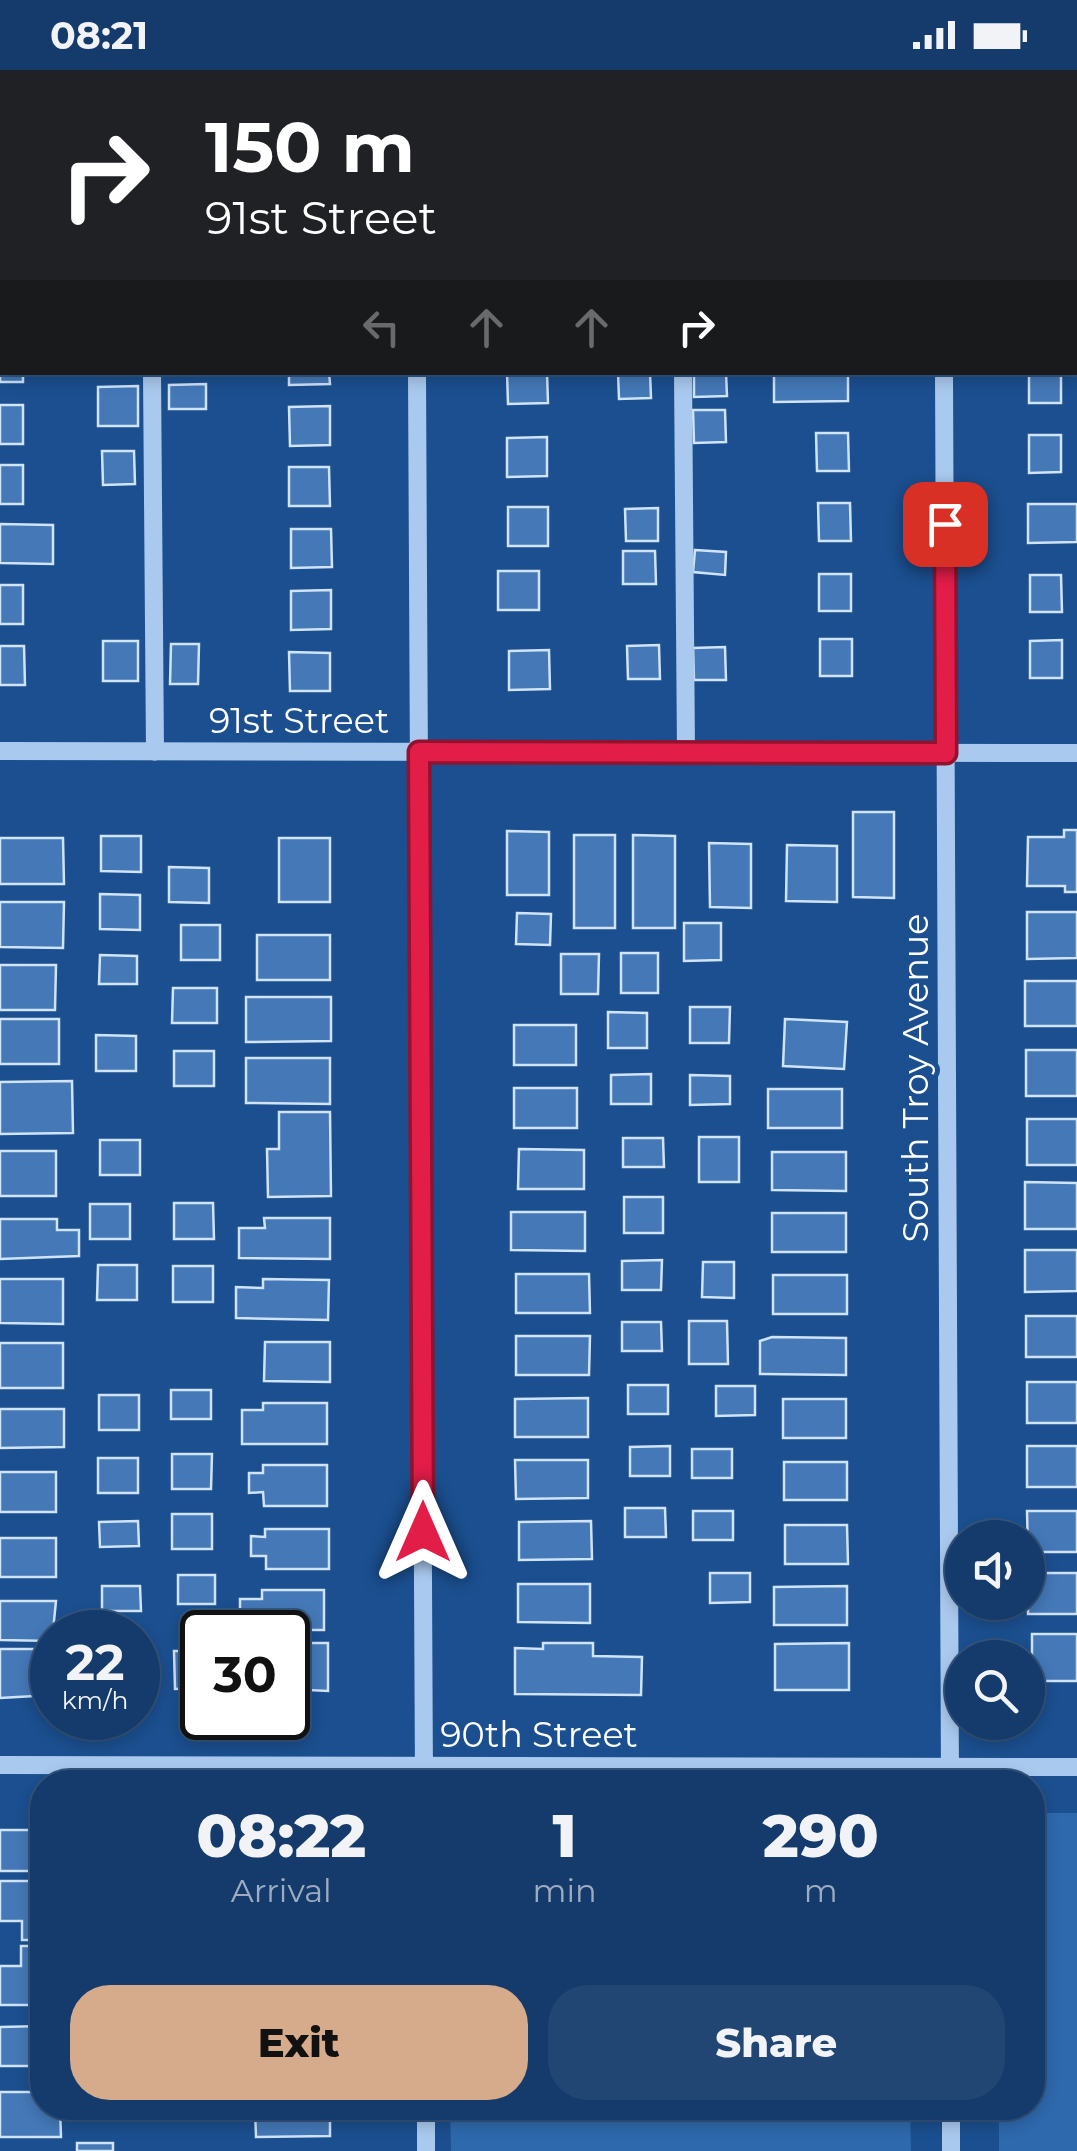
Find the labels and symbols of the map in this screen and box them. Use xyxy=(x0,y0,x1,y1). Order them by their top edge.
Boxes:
pin xyxy=(903,482,988,567)
street label: 91st Street xyxy=(209,699,389,742)
street label: South Troy Avenue xyxy=(894,914,937,1242)
position arrow xyxy=(371,1480,475,1584)
speed limit sign: 30 xyxy=(180,1610,310,1740)
street label: 90th Street xyxy=(440,1713,638,1756)

